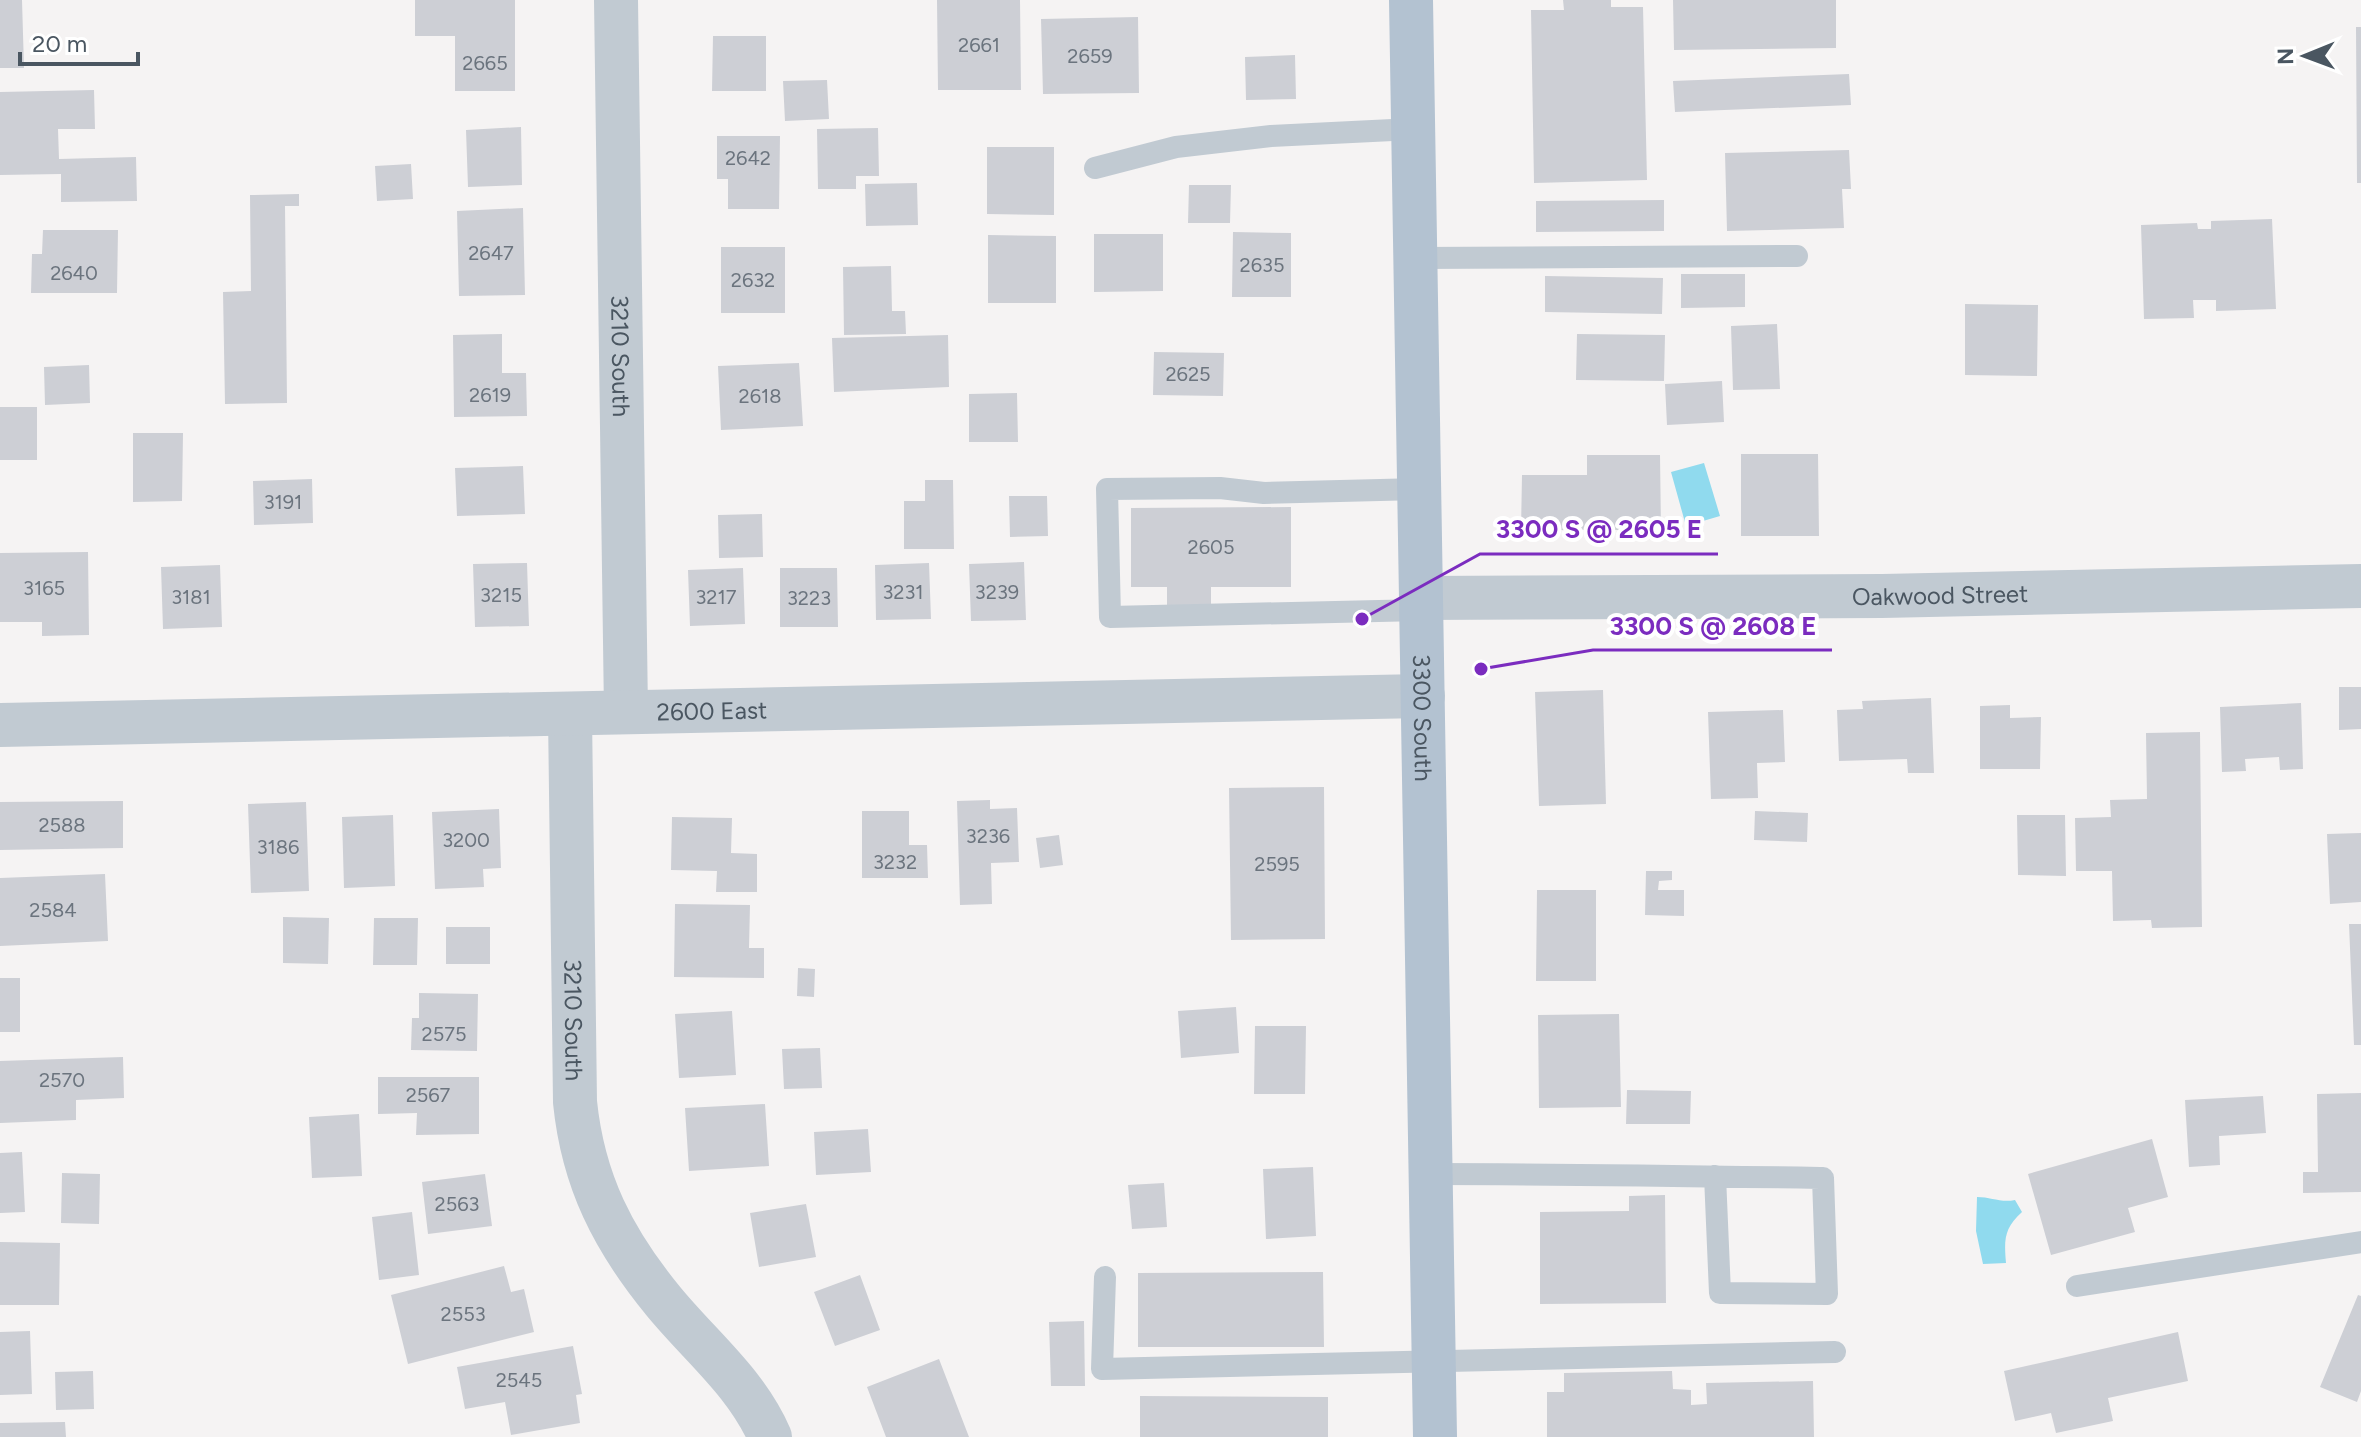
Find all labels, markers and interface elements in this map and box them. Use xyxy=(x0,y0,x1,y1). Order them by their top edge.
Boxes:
scale bar xyxy=(20,16,138,66)
north arrow xyxy=(2265,16,2345,96)
text: 20 m xyxy=(32,29,87,58)
house number: 2661 xyxy=(958,33,1000,57)
house number: 2659 xyxy=(1067,44,1113,68)
text: N xyxy=(2272,48,2299,65)
house number: 2665 xyxy=(462,51,508,75)
house number: 2642 xyxy=(725,146,771,170)
house number: 2647 xyxy=(468,241,514,265)
house number: 2635 xyxy=(1240,253,1284,277)
house number: 2640 xyxy=(50,261,98,285)
house number: 2632 xyxy=(731,268,775,292)
street label: 3210 South xyxy=(606,295,636,417)
house number: 2625 xyxy=(1165,362,1211,386)
house number: 2619 xyxy=(469,383,511,407)
house number: 2618 xyxy=(738,384,782,408)
house number: 3191 xyxy=(264,490,302,514)
callout: 3300 S @ 2605 E xyxy=(1480,504,1718,554)
text: 3300 S @ 2605 E xyxy=(1496,513,1702,545)
house number: 2605 xyxy=(1188,535,1234,559)
house number: 3165 xyxy=(23,576,65,600)
street label: Oakwood Street xyxy=(1852,578,2028,611)
house number: 3231 xyxy=(882,580,924,604)
house number: 3239 xyxy=(975,580,1019,604)
house number: 3215 xyxy=(480,583,522,607)
house number: 3181 xyxy=(171,585,211,609)
house number: 3217 xyxy=(695,585,737,609)
house number: 3223 xyxy=(787,586,831,610)
callout: 3300 S @ 2608 E xyxy=(1593,600,1832,650)
text: 3300 S @ 2608 E xyxy=(1609,610,1817,642)
street label: 3300 South xyxy=(1407,654,1439,782)
street label: 2600 East xyxy=(656,695,767,726)
house number: 2588 xyxy=(38,813,86,837)
house number: 3236 xyxy=(966,824,1010,848)
house number: 3200 xyxy=(442,828,490,852)
house number: 3186 xyxy=(257,835,299,859)
house number: 3232 xyxy=(873,850,917,874)
house number: 2595 xyxy=(1254,852,1300,876)
house number: 2584 xyxy=(29,898,77,922)
street label: 3210 South xyxy=(559,959,589,1081)
house number: 2575 xyxy=(422,1022,466,1046)
house number: 2570 xyxy=(39,1068,85,1092)
house number: 2567 xyxy=(406,1083,451,1107)
house number: 2563 xyxy=(435,1192,479,1216)
house number: 2553 xyxy=(440,1302,486,1326)
house number: 2545 xyxy=(496,1368,542,1392)

